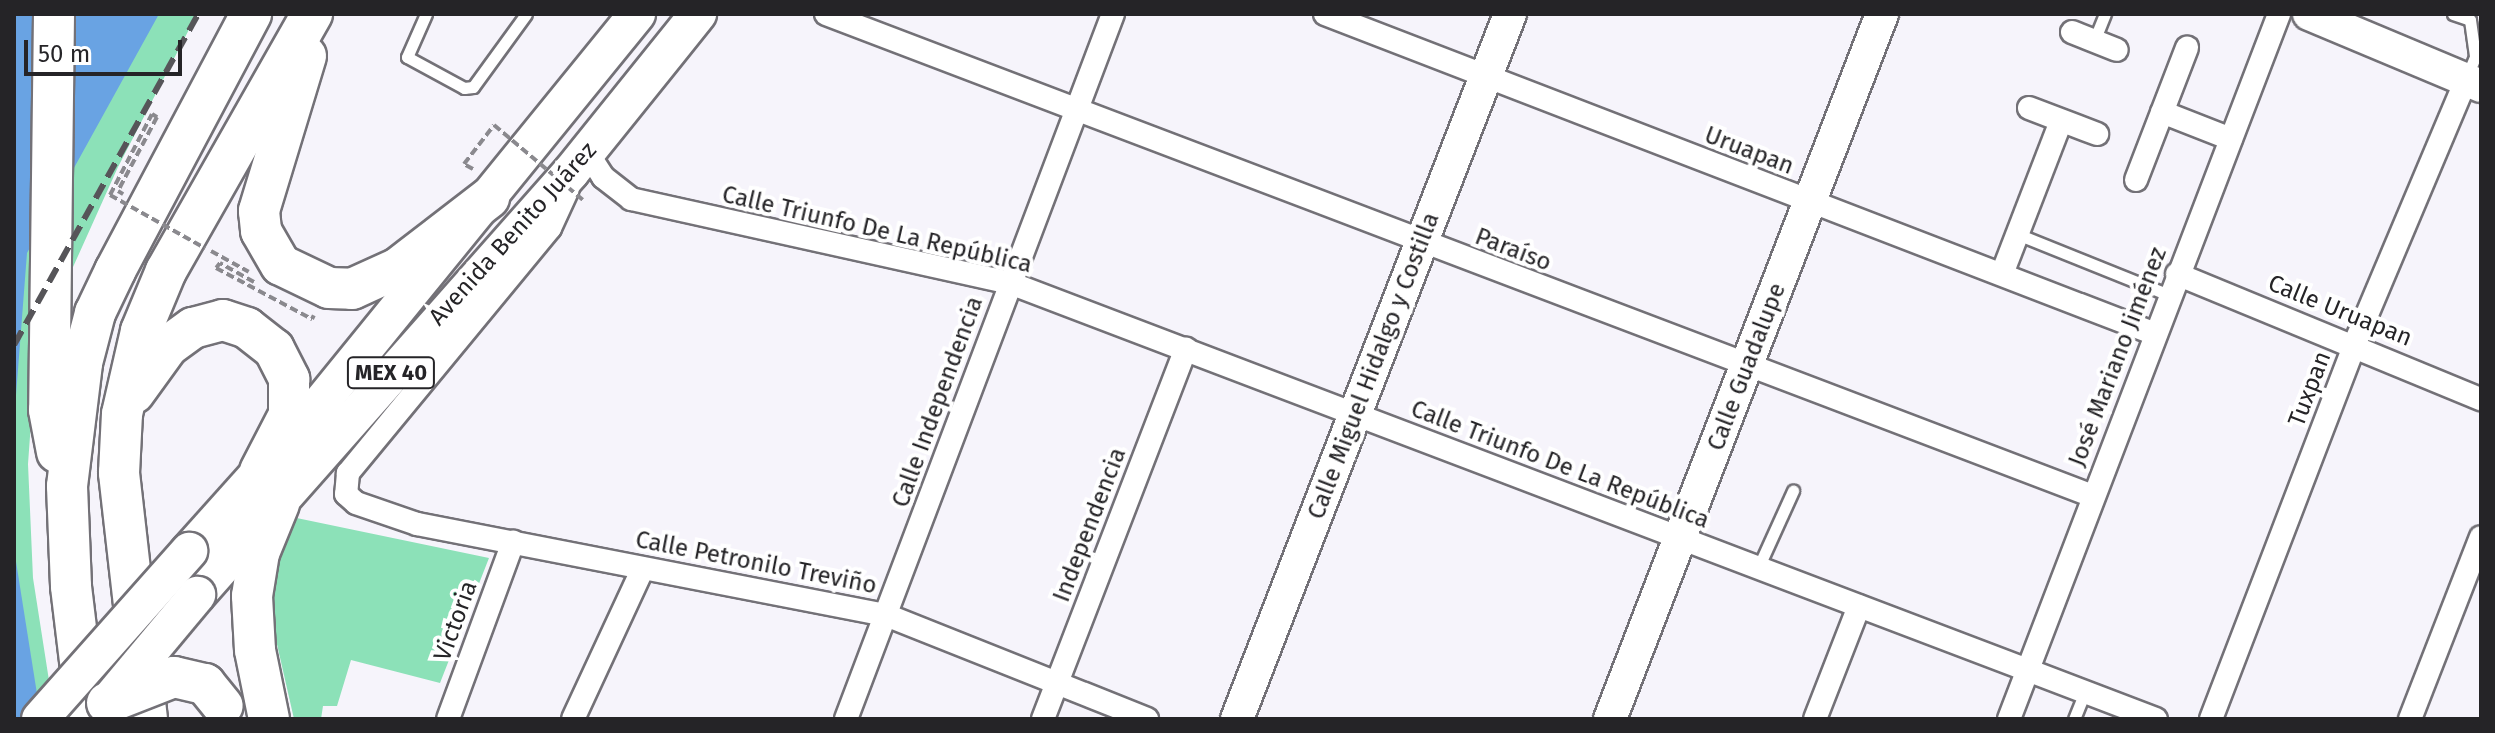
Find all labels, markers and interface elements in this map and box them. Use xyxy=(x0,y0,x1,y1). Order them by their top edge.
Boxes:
scale bar xyxy=(28,24,186,74)
text: 50 m xyxy=(38,40,90,68)
street label: Uruapan xyxy=(1700,121,1798,181)
street label: Avenida Benito Juárez xyxy=(423,136,603,332)
street label: Calle Triunfo De La República xyxy=(719,180,1035,280)
street label: Calle Miguel Hidalgo y Costilla xyxy=(1302,209,1446,523)
street label: Paraíso xyxy=(1471,222,1555,278)
street label: José Mariano Jiménez xyxy=(2063,243,2173,471)
street label: Calle Uruapan xyxy=(2264,269,2416,353)
street label: Calle Guadalupe xyxy=(1702,279,1792,455)
street label: Calle Independencia xyxy=(886,293,990,511)
street label: Tuxpan xyxy=(2283,347,2337,431)
road number: MEX 40 xyxy=(345,355,437,391)
street label: Calle Triunfo De La República xyxy=(1407,395,1713,535)
street label: Independencia xyxy=(1047,444,1133,606)
street label: Calle Petronilo Treviño xyxy=(633,525,879,601)
street label: Victoria xyxy=(428,577,484,665)

